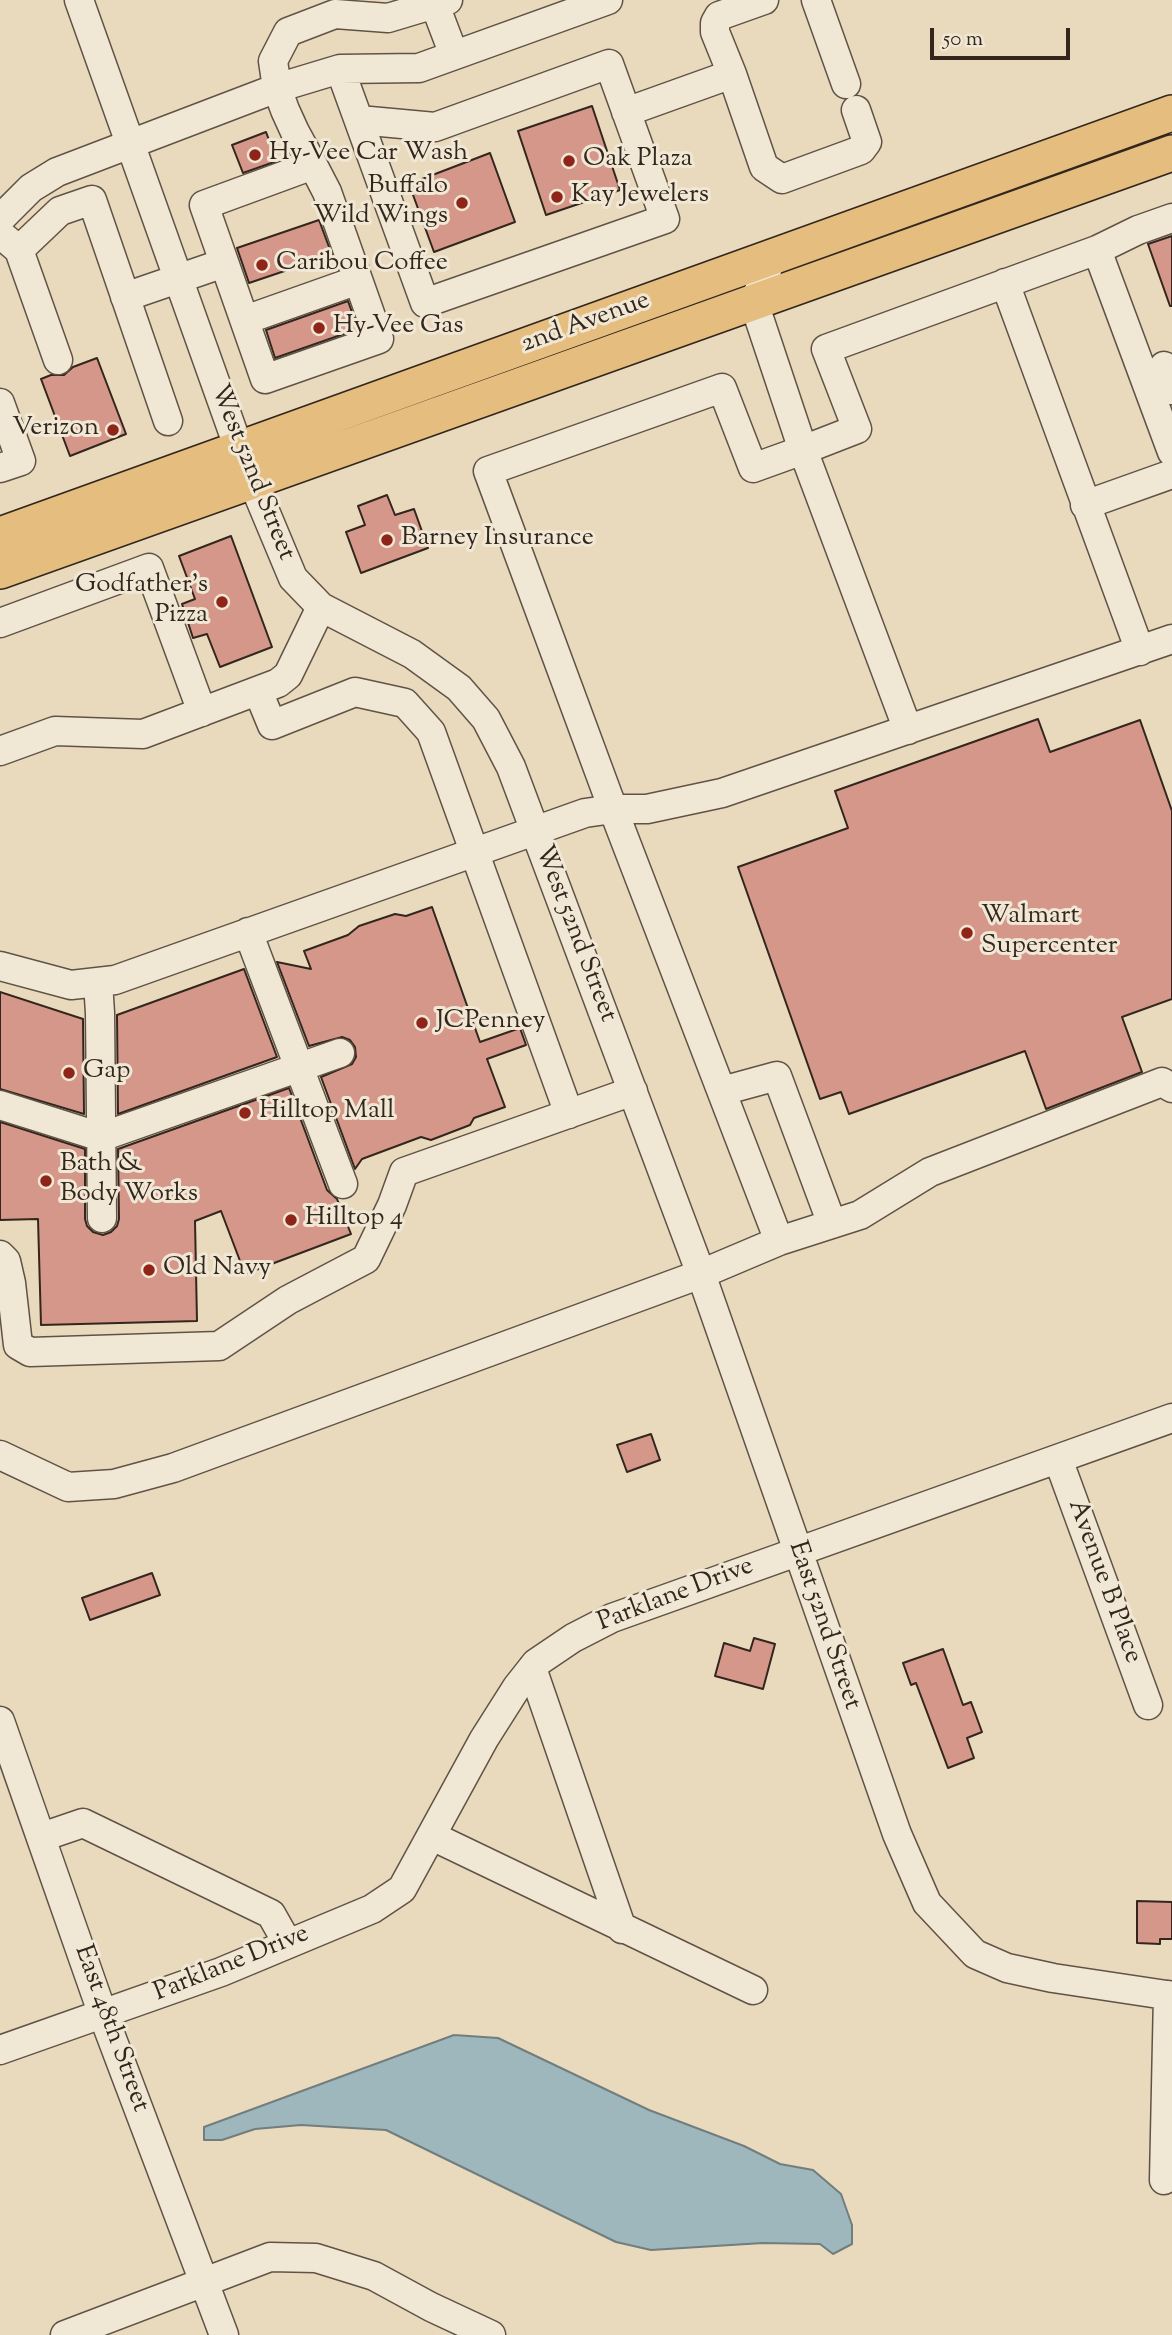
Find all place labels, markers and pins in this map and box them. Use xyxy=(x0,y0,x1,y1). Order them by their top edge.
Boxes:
place label: Hy-Vee Car Wash xyxy=(269,139,468,171)
place label: Oak Plaza xyxy=(583,145,693,177)
marker: Hy-Vee Car Wash xyxy=(247,147,263,163)
marker: Oak Plaza xyxy=(561,153,577,169)
place label: Buffalo Wild Wings xyxy=(313,172,448,234)
place label: Kay Jewelers xyxy=(571,181,709,213)
marker: Kay Jewelers xyxy=(549,189,565,205)
marker: Buffalo Wild Wings xyxy=(454,195,470,211)
place label: Caribou Coffee xyxy=(276,249,448,281)
marker: Caribou Coffee xyxy=(254,257,270,273)
place label: Hy-Vee Gas xyxy=(333,312,463,344)
marker: Hy-Vee Gas xyxy=(311,320,327,336)
place label: Verizon xyxy=(12,414,99,446)
marker: Verizon xyxy=(105,422,121,438)
place label: Barney Insurance xyxy=(401,524,594,556)
marker: Barney Insurance xyxy=(379,532,395,548)
place label: Godfather's Pizza xyxy=(75,571,208,632)
marker: Godfather's Pizza xyxy=(214,594,230,610)
place label: Walmart Supercenter xyxy=(981,902,1117,964)
marker: Walmart Supercenter xyxy=(959,925,975,941)
place label: JCPenney xyxy=(436,1007,545,1039)
marker: JCPenney xyxy=(414,1015,430,1031)
place label: Gap xyxy=(83,1057,130,1089)
marker: Gap xyxy=(61,1065,77,1081)
place label: Hilltop Mall xyxy=(259,1097,394,1129)
marker: Hilltop Mall xyxy=(237,1105,253,1121)
place label: Bath & Body Works xyxy=(60,1150,198,1212)
marker: Bath & Body Works xyxy=(38,1173,54,1189)
place label: Hilltop 4 xyxy=(305,1204,403,1236)
marker: Hilltop 4 xyxy=(283,1212,299,1228)
place label: Old Navy xyxy=(163,1254,271,1286)
marker: Old Navy xyxy=(141,1262,157,1278)

